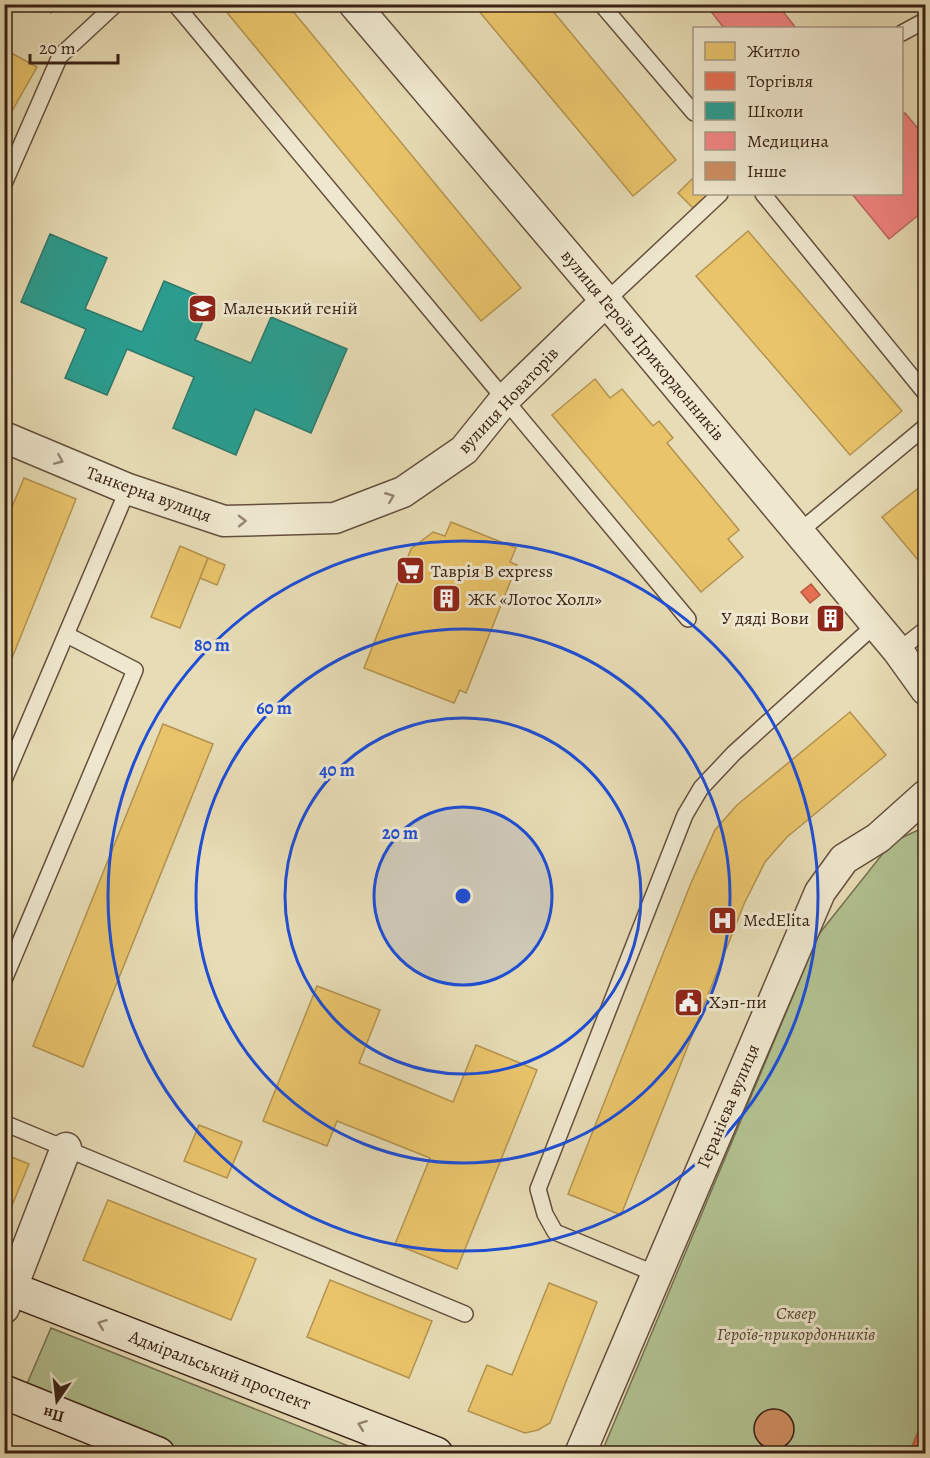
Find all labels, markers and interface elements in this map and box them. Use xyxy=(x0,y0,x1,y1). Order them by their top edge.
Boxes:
scale bar xyxy=(30,27,118,65)
legend xyxy=(693,27,903,195)
text: 20 m xyxy=(39,36,76,60)
text: Житло xyxy=(747,39,800,63)
text: Торгівля xyxy=(747,69,813,93)
text: Школи xyxy=(747,99,804,123)
text: Медицина xyxy=(747,129,830,153)
text: Інше xyxy=(747,159,787,183)
street label: вулиця Героїв Прикордонників xyxy=(556,244,730,446)
school or university icon: Маленький геній xyxy=(186,292,218,324)
place label: Маленький геній xyxy=(223,296,358,320)
street label: вулиця Новаторів xyxy=(452,341,564,459)
one-way arrow xyxy=(52,453,63,465)
street label: Танкерна вулиця xyxy=(83,460,215,528)
one-way arrow xyxy=(384,492,395,504)
one-way arrow xyxy=(238,514,247,527)
supermarket icon: Таврія В express xyxy=(394,555,426,587)
place label: Таврія В express xyxy=(431,559,553,583)
building icon: ЖК «Лотос Холл» xyxy=(431,583,463,615)
place label: ЖК «Лотос Холл» xyxy=(468,587,602,611)
building icon: У дяді Вови xyxy=(814,602,846,634)
place label: У дяді Вови xyxy=(721,606,809,630)
text: 80 m xyxy=(194,633,230,657)
text: 60 m xyxy=(256,696,292,720)
text: 40 m xyxy=(319,758,355,782)
text: 20 m xyxy=(382,821,418,845)
centre of rings xyxy=(453,886,473,906)
hospital icon: MedElita xyxy=(706,904,738,936)
place label: MedElita xyxy=(743,908,811,932)
public building icon: Хэп-пи xyxy=(672,986,704,1018)
place label: Хэп-пи xyxy=(709,990,767,1014)
street label: Геранієва вулиця xyxy=(691,1040,765,1172)
park label: Сквер Героїв-прикордонників xyxy=(717,1301,875,1346)
one-way arrow xyxy=(97,1319,108,1331)
street label: Адміральський проспект xyxy=(125,1324,314,1416)
north arrow xyxy=(27,1371,87,1431)
text: Пн xyxy=(41,1401,66,1428)
one-way arrow xyxy=(357,1420,368,1432)

